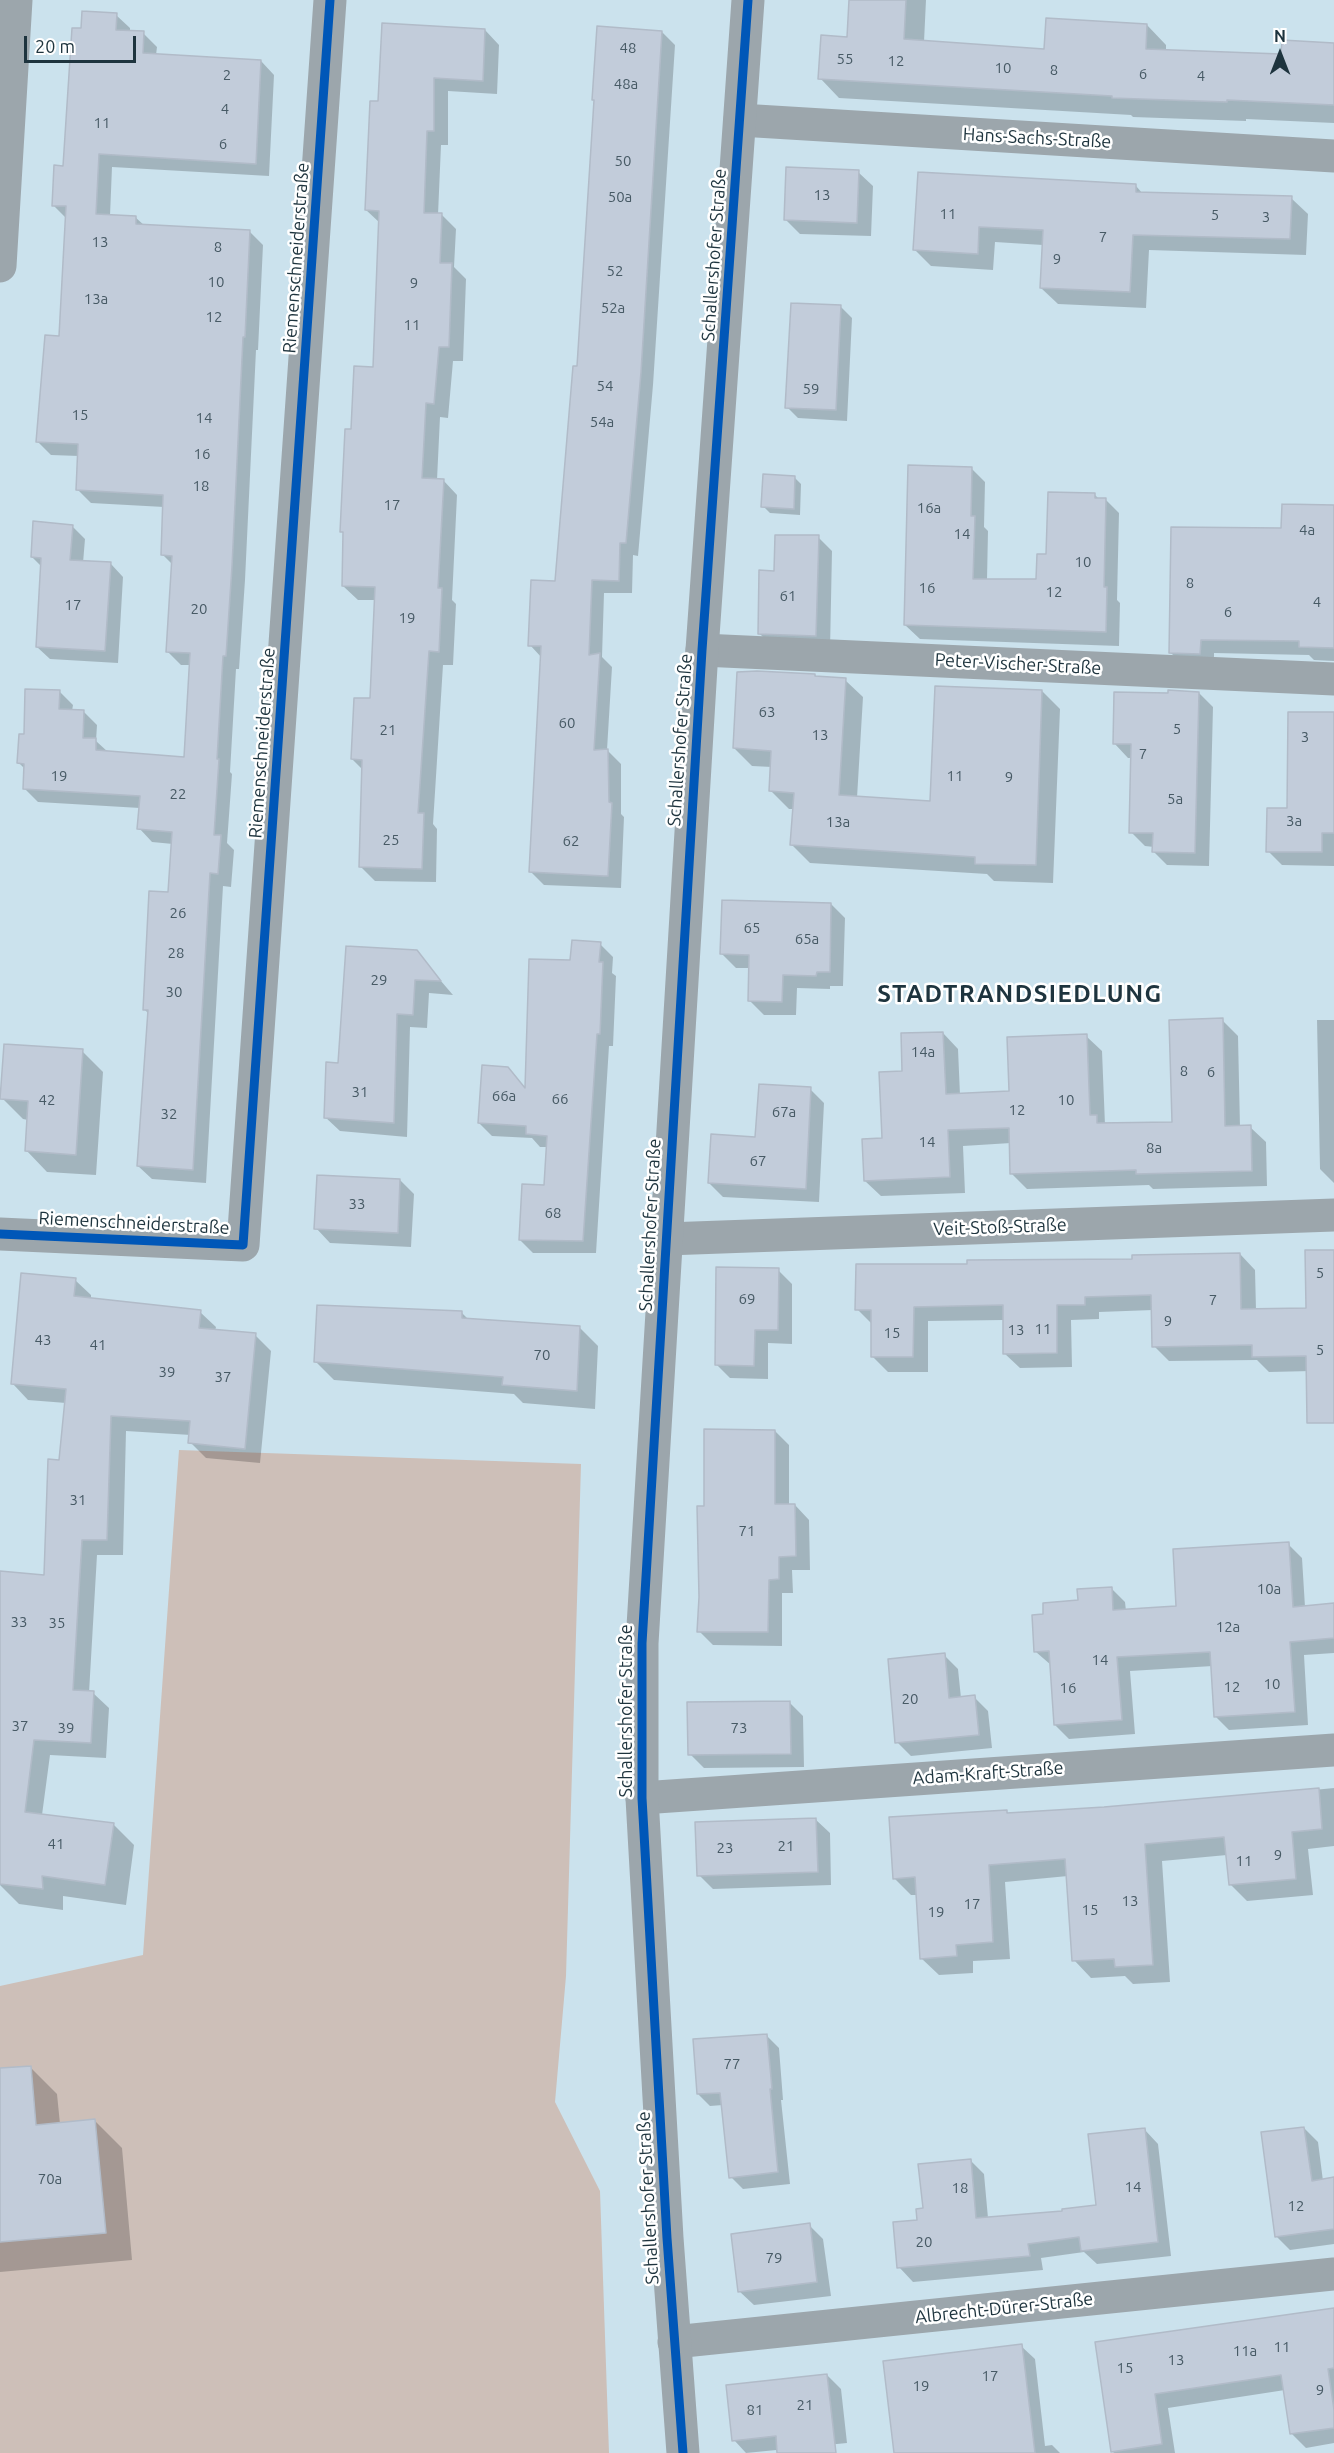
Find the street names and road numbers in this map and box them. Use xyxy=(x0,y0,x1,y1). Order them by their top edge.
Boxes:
street label: Hans-Sachs-Straße xyxy=(962,123,1112,153)
street label: Riemenschneiderstraße xyxy=(279,162,313,354)
street label: Schallershofer Straße xyxy=(697,168,731,342)
street label: Riemenschneiderstraße xyxy=(245,647,279,839)
street label: Peter-Vischer-Straße xyxy=(934,649,1102,679)
street label: Schallershofer Straße xyxy=(663,653,697,827)
street label: Schallershofer Straße xyxy=(635,1138,665,1312)
street label: Riemenschneiderstraße xyxy=(38,1207,230,1239)
street label: Veit-Stoß-Straße xyxy=(933,1214,1067,1240)
street label: Schallershofer Straße xyxy=(615,1624,637,1798)
street label: Adam-Kraft-Straße xyxy=(912,1757,1064,1789)
street label: Schallershofer Straße xyxy=(633,2111,663,2285)
street label: Albrecht-Dürer-Straße xyxy=(914,2288,1094,2328)

